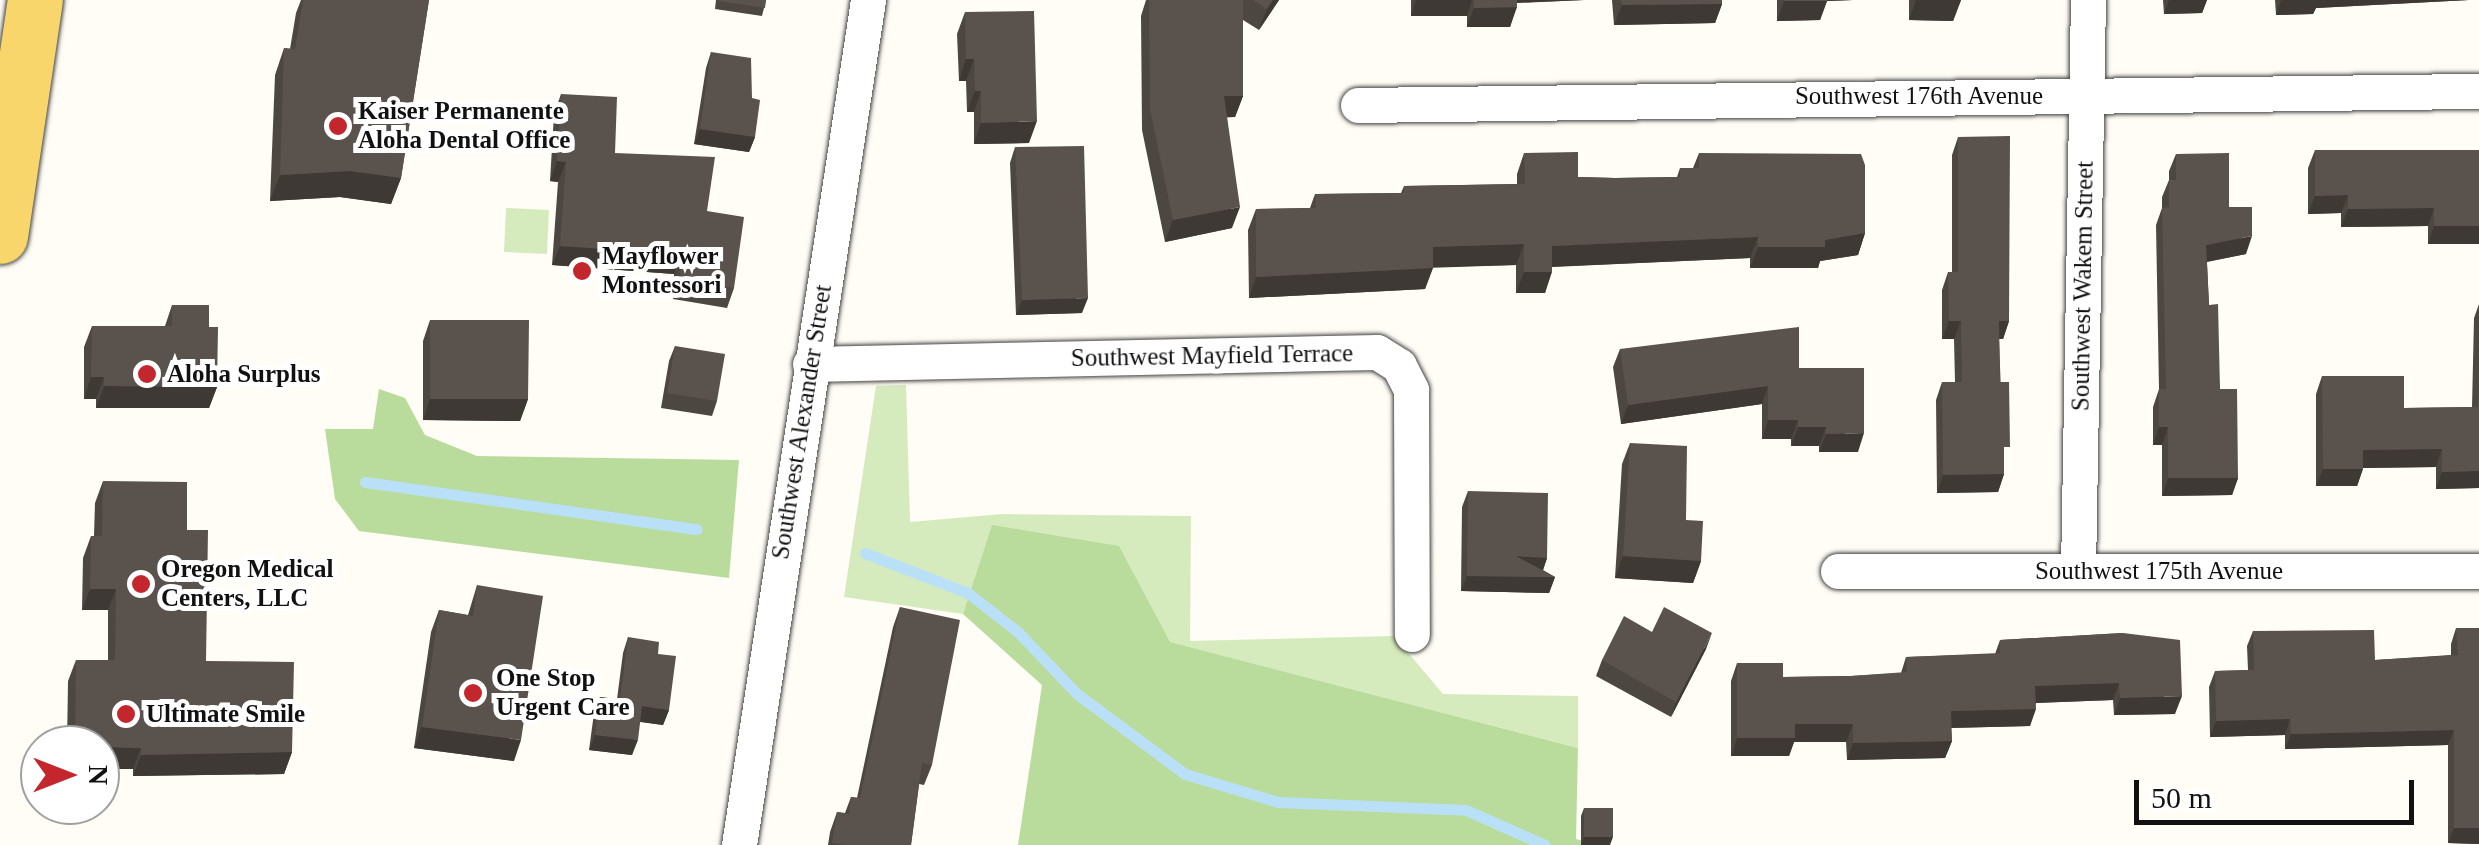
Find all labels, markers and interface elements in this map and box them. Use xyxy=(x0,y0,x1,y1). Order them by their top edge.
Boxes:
street label: Southwest 176th Avenue xyxy=(1794,81,2044,111)
place label: Kaiser Permanente Aloha Dental Office xyxy=(358,97,570,156)
marker: Kaiser Permanente Aloha Dental Office xyxy=(327,115,349,137)
street label: Southwest Wakem Street xyxy=(2066,160,2100,412)
place label: Mayflower Montessori xyxy=(602,242,721,301)
marker: Mayflower Montessori xyxy=(571,260,593,282)
street label: Southwest Alexander Street xyxy=(765,282,839,562)
street label: Southwest Mayfield Terrace xyxy=(1070,339,1354,373)
place label: Aloha Surplus xyxy=(167,359,321,389)
marker: Aloha Surplus xyxy=(136,363,158,385)
place label: Oregon Medical Centers, LLC xyxy=(161,555,333,614)
street label: Southwest 175th Avenue xyxy=(2034,556,2284,586)
marker: Oregon Medical Centers, LLC xyxy=(130,573,152,595)
place label: One Stop Urgent Care xyxy=(496,664,630,723)
marker: One Stop Urgent Care xyxy=(460,680,486,706)
place label: Ultimate Smile xyxy=(146,699,305,729)
marker: Ultimate Smile xyxy=(115,703,137,725)
north arrow xyxy=(20,725,120,825)
scale bar xyxy=(2139,760,2419,822)
text: N xyxy=(83,765,114,785)
text: 50 m xyxy=(2151,781,2212,814)

